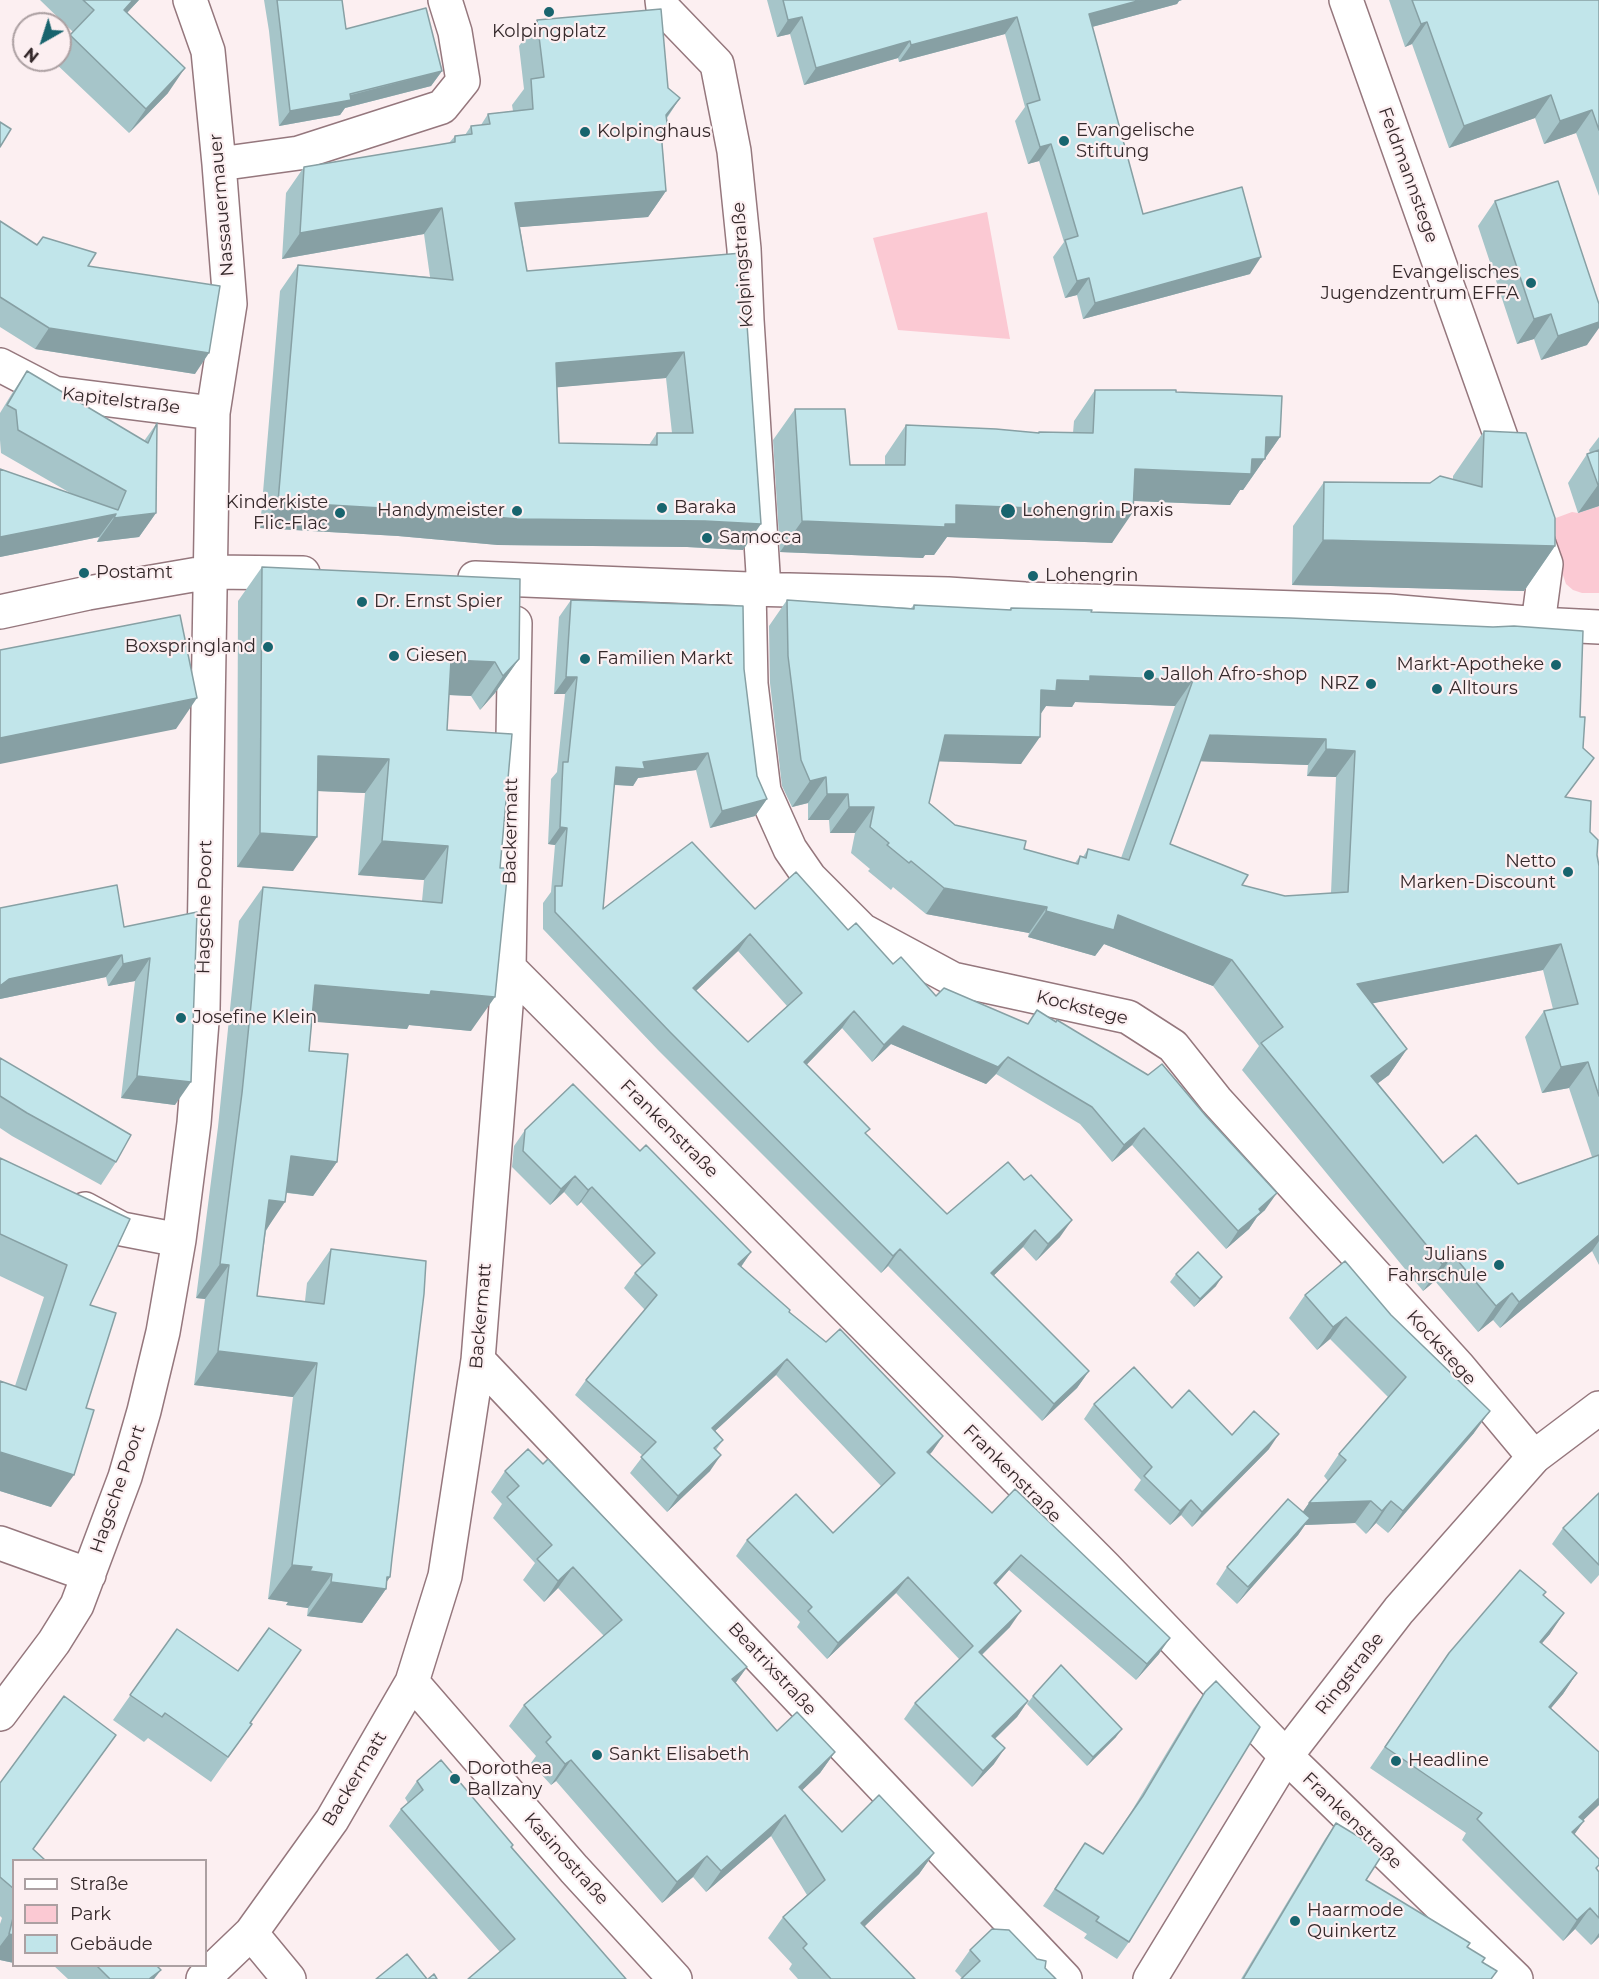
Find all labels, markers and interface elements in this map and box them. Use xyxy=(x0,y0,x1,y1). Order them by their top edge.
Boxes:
marker: Kolpingplatz xyxy=(542,5,556,19)
north arrow xyxy=(12,12,72,72)
place label: Kolpingplatz xyxy=(492,21,606,43)
text: N xyxy=(21,43,43,66)
street label: Feldmannstege xyxy=(1373,104,1443,246)
place label: Evangelische Stiftung xyxy=(1076,120,1195,162)
place label: Kolpinghaus xyxy=(597,121,711,143)
marker: Kolpinghaus xyxy=(578,125,592,139)
street label: Nassauermauer xyxy=(205,133,239,277)
marker: Evangelische Stiftung xyxy=(1057,134,1071,148)
street label: Kolpingstraße xyxy=(728,201,758,329)
place label: Evangelisches Jugendzentrum EFFA xyxy=(1321,262,1519,304)
marker: Evangelisches Jugendzentrum EFFA xyxy=(1524,276,1538,290)
street label: Kapitelstraße xyxy=(61,383,181,419)
place label: Kinderkiste Flic-Flac xyxy=(226,492,328,534)
place label: Baraka xyxy=(674,497,737,519)
place label: Handymeister xyxy=(377,500,505,522)
place label: Lohengrin Praxis xyxy=(1022,500,1173,522)
marker: Baraka xyxy=(655,501,669,515)
marker: Lohengrin Praxis xyxy=(999,502,1017,520)
marker: Handymeister xyxy=(510,504,524,518)
marker: Kinderkiste Flic-Flac xyxy=(333,506,347,520)
place label: Samocca xyxy=(719,527,802,549)
marker: Samocca xyxy=(700,531,714,545)
place label: Postamt xyxy=(96,562,173,584)
place label: Lohengrin xyxy=(1045,565,1138,587)
marker: Postamt xyxy=(77,566,91,580)
marker: Lohengrin xyxy=(1026,569,1040,583)
place label: Dr. Ernst Spier xyxy=(374,591,503,613)
marker: Dr. Ernst Spier xyxy=(355,595,369,609)
place label: Boxspringland xyxy=(125,636,256,658)
marker: Boxspringland xyxy=(261,640,275,654)
place label: Giesen xyxy=(406,645,467,667)
place label: Familien Markt xyxy=(597,648,733,670)
marker: Giesen xyxy=(387,649,401,663)
marker: Familien Markt xyxy=(578,652,592,666)
place label: Markt-Apotheke xyxy=(1397,654,1544,676)
marker: Markt-Apotheke xyxy=(1549,658,1563,672)
place label: Jalloh Afro-shop xyxy=(1161,664,1307,686)
marker: Jalloh Afro-shop xyxy=(1142,668,1156,682)
place label: NRZ xyxy=(1320,673,1359,695)
marker: NRZ xyxy=(1364,677,1378,691)
place label: Alltours xyxy=(1449,678,1518,700)
marker: Alltours xyxy=(1430,682,1444,696)
street label: Backermatt xyxy=(499,778,523,884)
street label: Hagsche Poort xyxy=(193,840,217,974)
place label: Netto Marken-Discount xyxy=(1399,851,1556,894)
marker: Netto Marken-Discount xyxy=(1561,865,1575,879)
street label: Kockstege xyxy=(1034,986,1130,1030)
place label: Josefine Klein xyxy=(193,1007,317,1029)
marker: Josefine Klein xyxy=(174,1011,188,1025)
street label: Frankenstraße xyxy=(615,1075,723,1183)
place label: Julians Fahrschule xyxy=(1387,1244,1487,1286)
marker: Julians Fahrschule xyxy=(1492,1258,1506,1272)
street label: Backermatt xyxy=(466,1262,496,1370)
street label: Kockstege xyxy=(1402,1306,1480,1390)
street label: Frankenstraße xyxy=(958,1420,1066,1528)
street label: Hagsche Poort xyxy=(86,1422,150,1556)
street label: Beatrixstraße xyxy=(723,1618,821,1720)
street label: Ringstraße xyxy=(1311,1629,1389,1719)
street label: Backermatt xyxy=(318,1728,392,1830)
place label: Sankt Elisabeth xyxy=(609,1744,749,1766)
marker: Sankt Elisabeth xyxy=(590,1748,604,1762)
place label: Headline xyxy=(1408,1750,1489,1772)
marker: Headline xyxy=(1389,1754,1403,1768)
place label: Dorothea Ballzany xyxy=(467,1758,552,1800)
street label: Frankenstraße xyxy=(1298,1768,1406,1874)
marker: Dorothea Ballzany xyxy=(448,1772,462,1786)
street label: Kasinostraße xyxy=(519,1809,613,1909)
legend xyxy=(12,1859,207,1967)
text: Straße xyxy=(70,1873,128,1895)
place label: Haarmode Quinkertz xyxy=(1307,1900,1403,1942)
text: Park xyxy=(70,1903,111,1925)
marker: Haarmode Quinkertz xyxy=(1288,1914,1302,1928)
text: Gebäude xyxy=(70,1933,153,1955)

